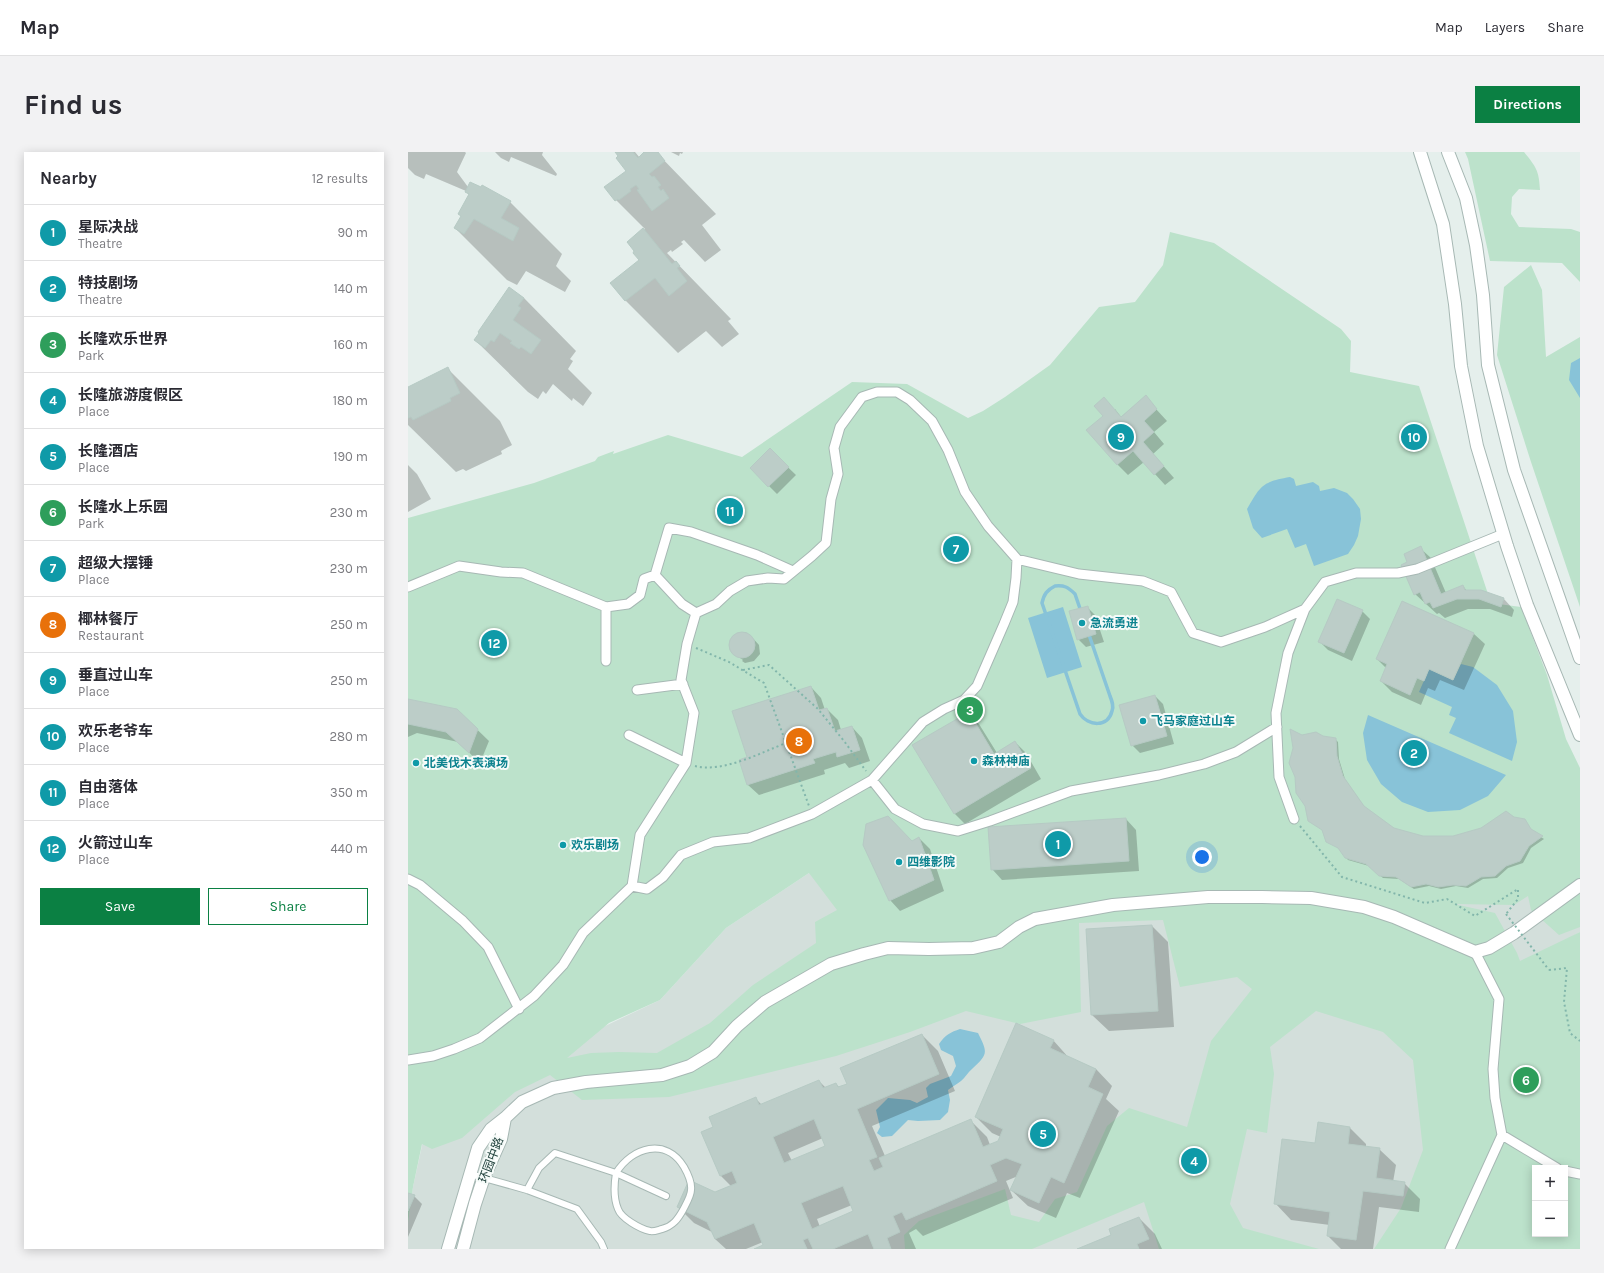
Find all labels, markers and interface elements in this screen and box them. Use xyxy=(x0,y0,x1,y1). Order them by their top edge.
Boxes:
text: Map xyxy=(20,17,59,39)
text: Map xyxy=(1435,19,1463,36)
text: Layers xyxy=(1485,19,1525,36)
text: Share xyxy=(1547,19,1584,36)
button: Directions xyxy=(1475,86,1580,123)
text: Find us xyxy=(24,88,123,121)
text: Nearby xyxy=(40,168,97,188)
text: 12 results xyxy=(312,171,368,186)
text: 星际决战 xyxy=(78,218,138,236)
text: 1 xyxy=(51,225,55,240)
text: 90 m xyxy=(337,225,368,240)
text: Theatre xyxy=(78,236,122,251)
text: 特技剧场 xyxy=(78,274,138,292)
text: 2 xyxy=(49,281,57,296)
text: 140 m xyxy=(333,281,368,296)
text: Theatre xyxy=(78,292,122,307)
text: 长隆欢乐世界 xyxy=(78,330,168,348)
text: 3 xyxy=(49,337,57,352)
text: 160 m xyxy=(333,337,368,352)
text: Park xyxy=(78,348,104,363)
text: 长隆旅游度假区 xyxy=(78,386,183,404)
text: 4 xyxy=(49,393,57,408)
text: 180 m xyxy=(333,393,368,408)
text: Place xyxy=(78,404,109,419)
pin: 9 xyxy=(1108,422,1134,452)
pin: 10 xyxy=(1401,422,1427,452)
text: 长隆酒店 xyxy=(78,442,138,460)
text: 5 xyxy=(49,449,57,464)
text: 190 m xyxy=(333,449,368,464)
text: Place xyxy=(78,460,109,475)
pin: 11 xyxy=(717,496,743,526)
text: 长隆水上乐园 xyxy=(78,498,168,516)
text: 6 xyxy=(49,505,57,520)
text: 230 m xyxy=(330,505,368,520)
text: Park xyxy=(78,516,104,531)
pin: 7 xyxy=(943,534,969,564)
text: 超级大摆锤 xyxy=(78,554,153,572)
text: 7 xyxy=(50,561,56,576)
text: 230 m xyxy=(330,561,368,576)
text: Place xyxy=(78,572,109,587)
text: 椰林餐厅 xyxy=(78,610,138,628)
place label: 急流勇进 xyxy=(1090,616,1138,630)
text: 8 xyxy=(49,617,57,632)
text: 250 m xyxy=(330,617,368,632)
marker: 急流勇进 xyxy=(1077,618,1087,628)
text: Restaurant xyxy=(78,628,144,643)
pin: 12 xyxy=(481,628,507,658)
text: 垂直过山车 xyxy=(78,666,153,684)
text: 9 xyxy=(49,673,57,688)
text: 250 m xyxy=(330,673,368,688)
text: Place xyxy=(78,684,109,699)
pin: 3 xyxy=(957,695,983,725)
place label: 飞马家庭过山车 xyxy=(1151,714,1235,728)
marker: 飞马家庭过山车 xyxy=(1138,716,1148,726)
text: 欢乐老爷车 xyxy=(78,722,153,740)
pin: 8 xyxy=(786,726,812,756)
text: 10 xyxy=(47,729,59,744)
text: 280 m xyxy=(330,729,368,744)
pin: 2 xyxy=(1401,738,1427,768)
text: Place xyxy=(78,740,109,755)
place label: 森林神庙 xyxy=(982,754,1030,768)
place label: 北美伐木表演场 xyxy=(424,756,508,770)
marker: 森林神庙 xyxy=(969,756,979,766)
marker: 北美伐木表演场 xyxy=(411,758,421,768)
text: 自由落体 xyxy=(78,778,138,796)
text: 11 xyxy=(48,785,58,800)
text: 350 m xyxy=(330,785,368,800)
text: Place xyxy=(78,796,109,811)
pin: 1 xyxy=(1045,829,1071,859)
text: 火箭过山车 xyxy=(78,834,153,852)
place label: 欢乐剧场 xyxy=(571,838,619,852)
marker: 欢乐剧场 xyxy=(558,840,568,850)
text: 12 xyxy=(47,841,59,856)
text: 440 m xyxy=(331,841,368,856)
your location xyxy=(1192,847,1212,867)
text: Place xyxy=(78,852,109,867)
place label: 四维影院 xyxy=(907,855,955,869)
marker: 四维影院 xyxy=(894,857,904,867)
button: Save xyxy=(40,888,200,925)
button: Share xyxy=(208,888,368,925)
pin: 6 xyxy=(1513,1065,1539,1095)
pin: 5 xyxy=(1030,1119,1056,1149)
street label: 环园中路 xyxy=(476,1135,506,1185)
pin: 4 xyxy=(1181,1146,1207,1176)
map controls xyxy=(1532,1165,1568,1237)
button: + xyxy=(1532,1165,1568,1201)
button: − xyxy=(1532,1201,1568,1237)

